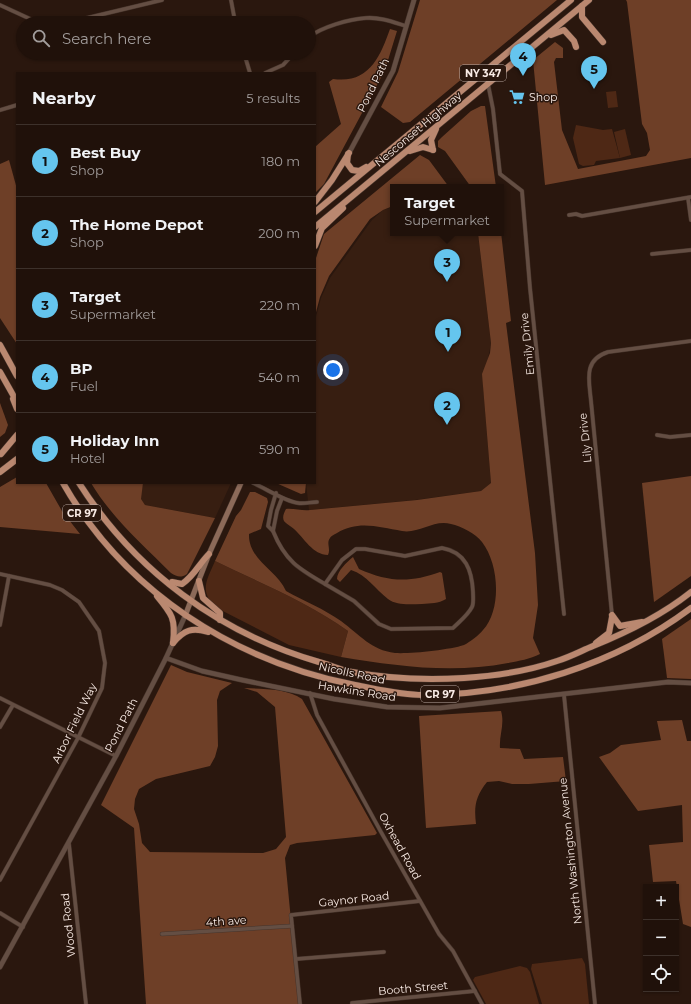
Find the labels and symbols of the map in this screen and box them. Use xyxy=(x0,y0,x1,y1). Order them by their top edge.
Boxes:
pin: 4 xyxy=(510,43,536,76)
street label: Pond Path xyxy=(354,56,392,114)
pin: 5 xyxy=(581,56,607,89)
road number: NY 347 xyxy=(460,65,506,81)
supermarket icon: Shop xyxy=(508,88,526,106)
street label: Nesconset Highway xyxy=(372,89,464,169)
place label: Shop xyxy=(529,90,558,104)
pin: 3 xyxy=(434,249,460,282)
street label: Emily Drive xyxy=(517,312,537,376)
pin: 1 xyxy=(435,319,461,352)
your location xyxy=(323,360,343,380)
pin: 2 xyxy=(434,392,460,425)
street label: Lily Drive xyxy=(575,412,595,464)
road number: CR 97 xyxy=(63,505,101,521)
street label: Nicolls Road xyxy=(317,659,387,687)
street label: Hawkins Road xyxy=(317,678,397,704)
street label: Arbor Field Way xyxy=(49,681,100,765)
road number: CR 97 xyxy=(421,686,459,702)
street label: Pond Path xyxy=(101,696,141,754)
street label: North Washington Avenue xyxy=(555,777,585,925)
street label: Oxhead Road xyxy=(376,810,424,882)
street label: Gaynor Road xyxy=(318,888,390,910)
street label: Wood Road xyxy=(58,892,78,958)
street label: 4th ave xyxy=(205,913,247,929)
street label: Booth Street xyxy=(377,978,449,998)

